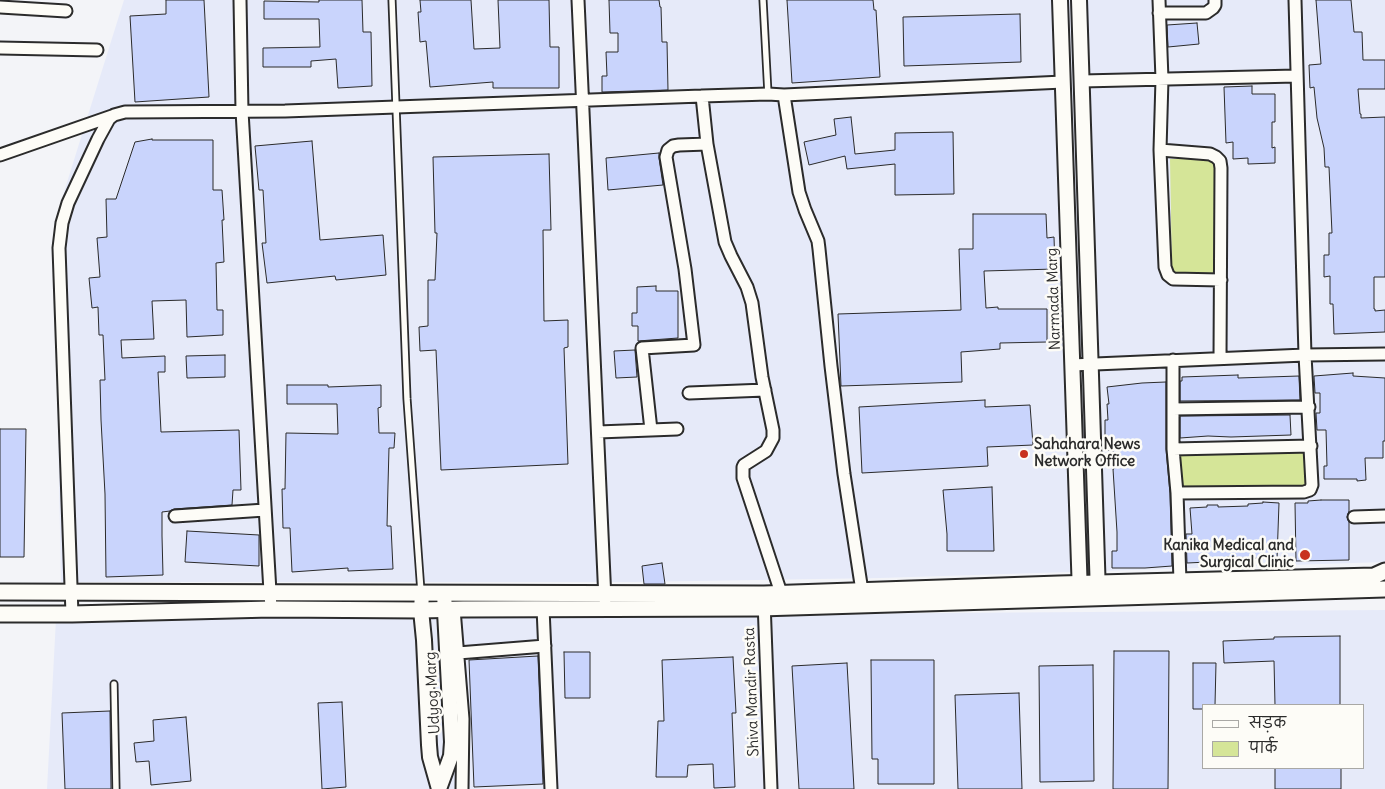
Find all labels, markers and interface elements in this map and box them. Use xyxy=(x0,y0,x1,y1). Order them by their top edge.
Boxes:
street label: Narmada Marg xyxy=(1043,247,1065,351)
place label: Sahahara News Network Office xyxy=(1034,436,1140,471)
marker: Sahahara News Network Office xyxy=(1018,448,1030,460)
place label: Kanika Medical and Surgical Clinic xyxy=(1163,537,1294,572)
marker: Kanika Medical and Surgical Clinic xyxy=(1298,548,1312,562)
street label: Shiva Mandir Rasta xyxy=(741,627,763,757)
street label: Udyog Marg xyxy=(422,651,444,735)
legend xyxy=(1202,704,1365,769)
text: सड़क xyxy=(1249,713,1286,732)
text: पार्क xyxy=(1249,738,1277,757)

